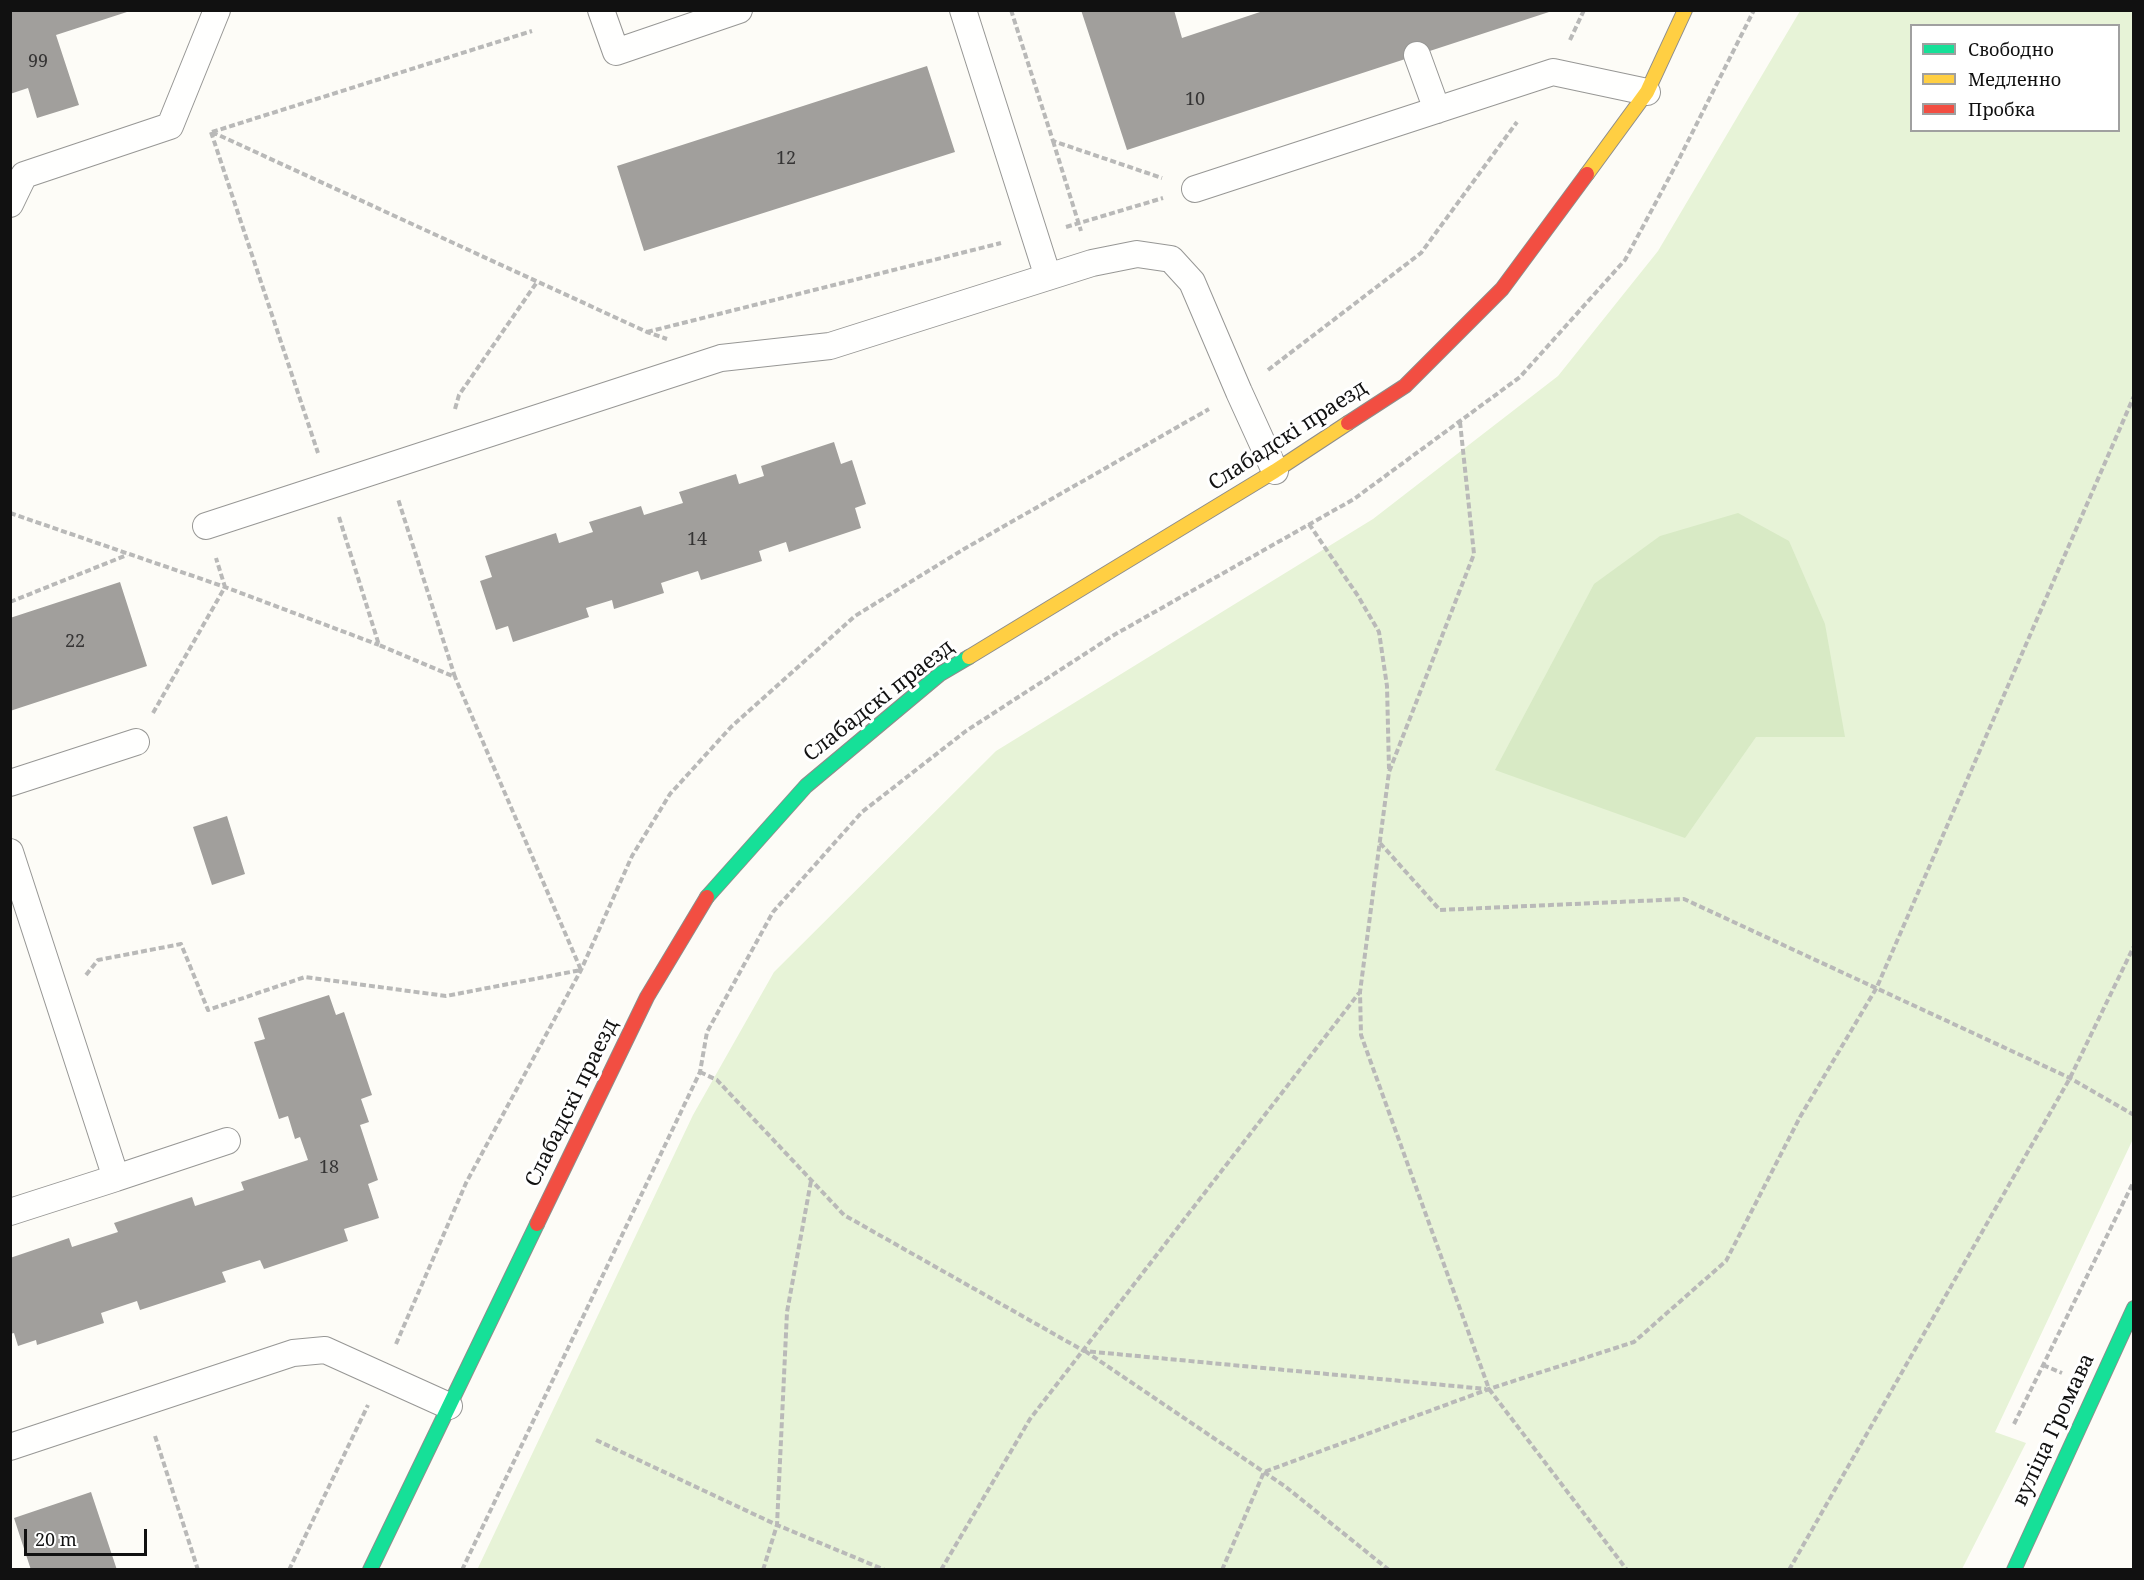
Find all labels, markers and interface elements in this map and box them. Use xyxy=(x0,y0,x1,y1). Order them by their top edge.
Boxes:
legend xyxy=(1910,24,2120,132)
text: Свободно xyxy=(1968,37,2054,61)
house number: 99 xyxy=(28,51,48,73)
text: Медленно xyxy=(1968,67,2061,91)
house number: 10 xyxy=(1185,89,1205,111)
text: Пробка xyxy=(1968,97,2035,121)
house number: 12 xyxy=(776,148,796,170)
street label: Слабадскі праезд xyxy=(1204,375,1372,497)
house number: 14 xyxy=(687,529,707,551)
house number: 22 xyxy=(65,631,85,653)
street label: Слабадскі праезд xyxy=(799,635,959,767)
street label: Слабадскі праезд xyxy=(520,1015,624,1191)
house number: 18 xyxy=(319,1157,339,1179)
street label: вуліца Громава xyxy=(2008,1350,2100,1510)
scale bar xyxy=(27,1517,150,1555)
text: 20 m xyxy=(35,1527,77,1551)

